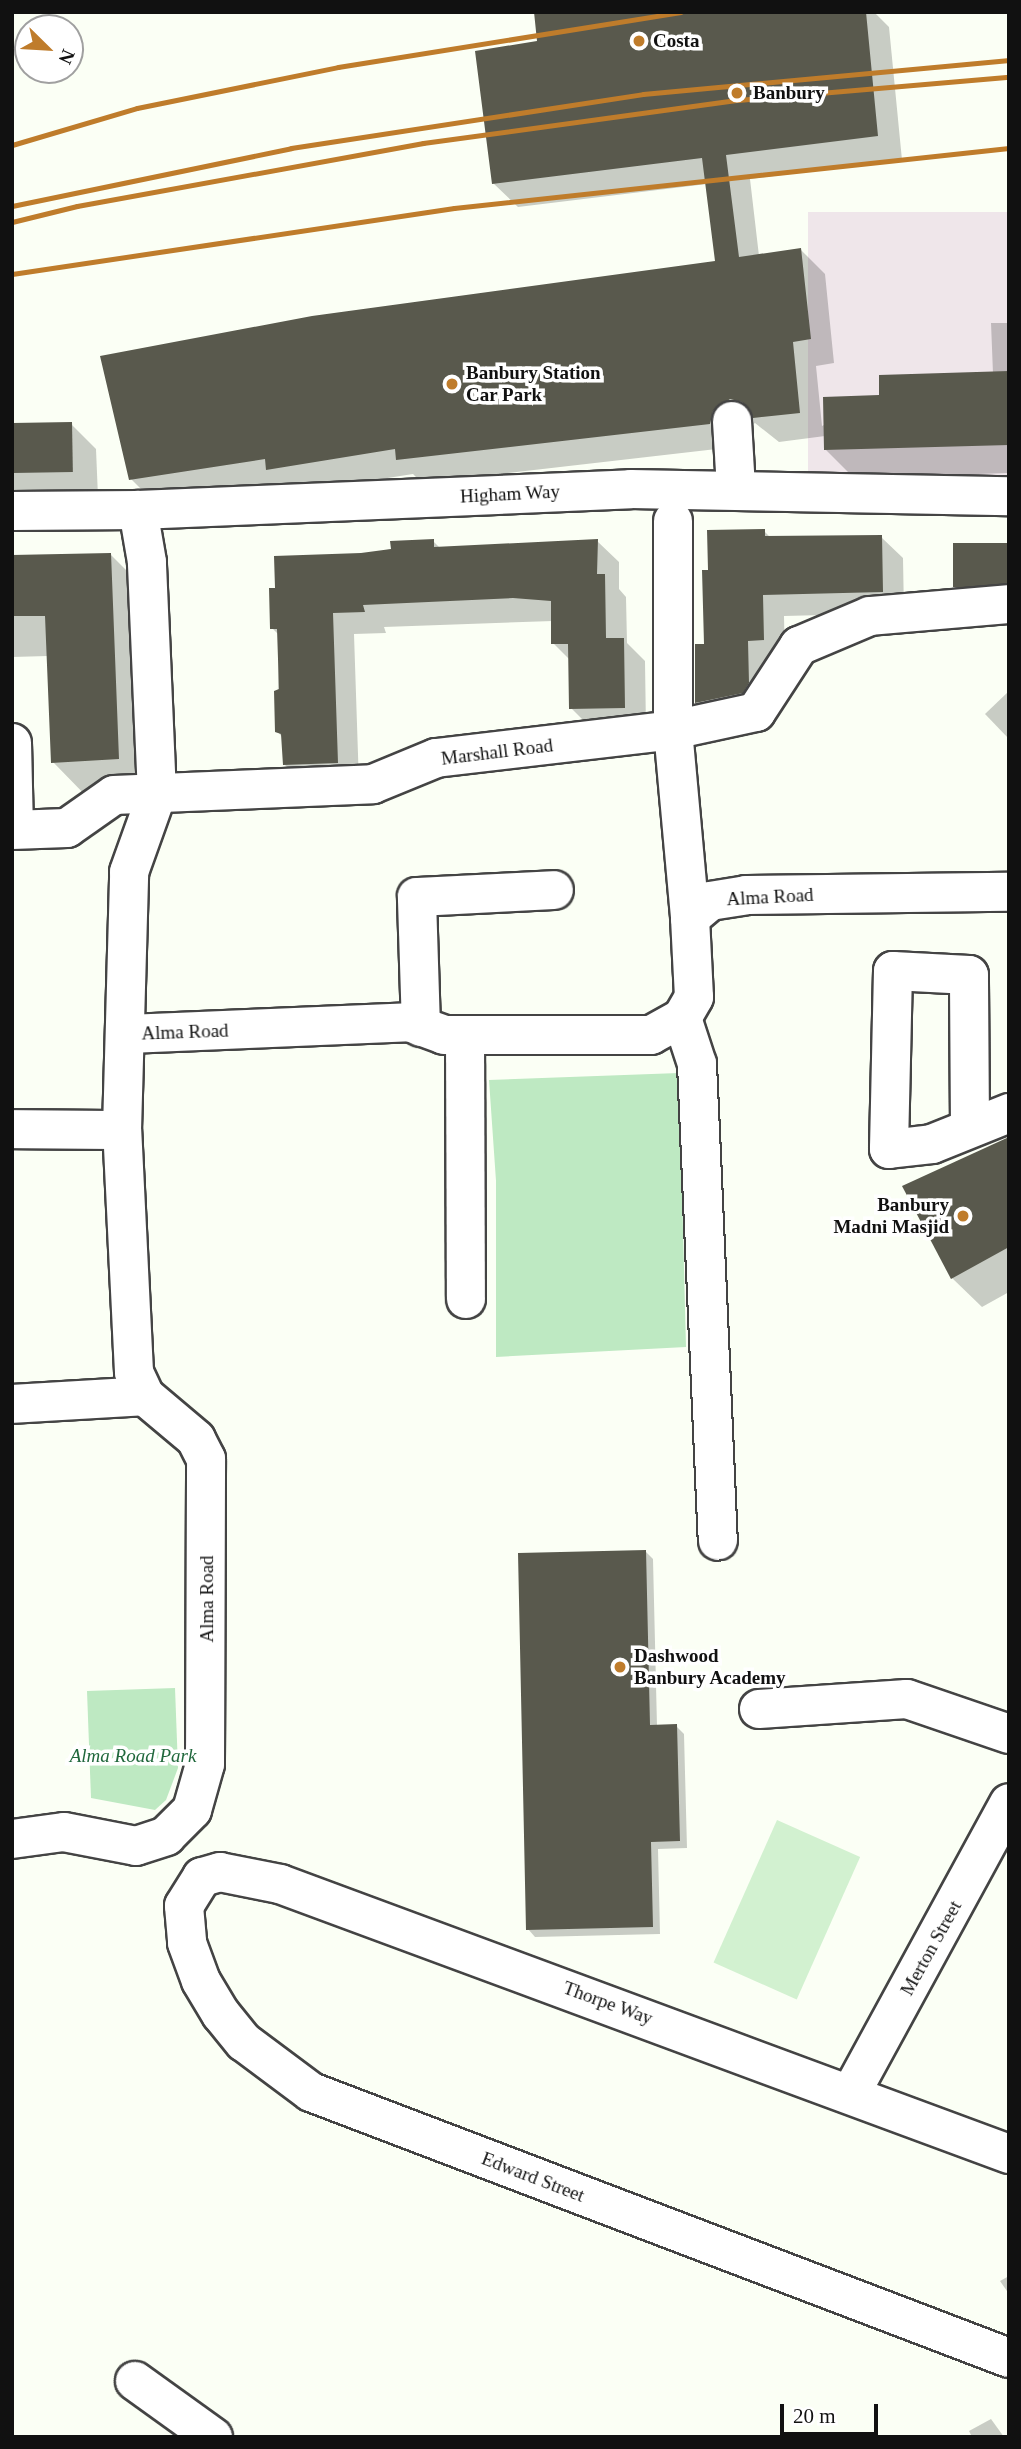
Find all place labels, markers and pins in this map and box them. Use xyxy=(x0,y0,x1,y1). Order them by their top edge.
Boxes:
place label: Costa xyxy=(653,30,699,52)
marker: Costa xyxy=(631,33,647,49)
place label: Banbury xyxy=(753,82,825,104)
marker: Banbury xyxy=(727,83,747,103)
place label: Banbury Station Car Park xyxy=(466,362,601,406)
marker: Banbury Station Car Park xyxy=(444,376,460,392)
place label: Banbury Madni Masjid xyxy=(833,1194,949,1238)
marker: Banbury Madni Masjid xyxy=(955,1208,971,1224)
place label: Dashwood Banbury Academy xyxy=(634,1645,787,1689)
marker: Dashwood Banbury Academy xyxy=(612,1659,628,1675)

